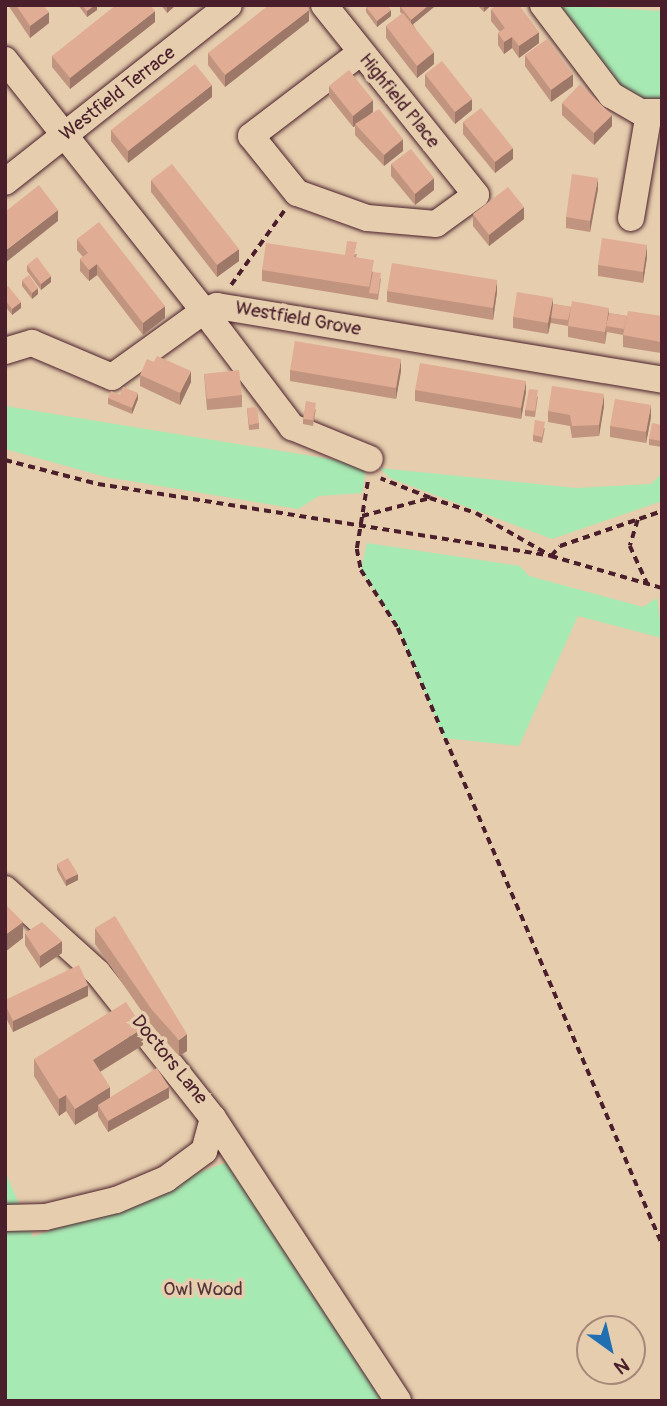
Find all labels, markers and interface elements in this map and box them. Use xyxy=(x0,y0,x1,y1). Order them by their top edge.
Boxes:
street label: Westfield Terrace xyxy=(56,42,180,146)
street label: Highfield Place xyxy=(354,49,444,153)
street label: Westfield Grove xyxy=(233,297,363,341)
street label: Doctors Lane xyxy=(126,1011,212,1109)
park label: Owl Wood xyxy=(163,1279,243,1301)
north arrow xyxy=(576,1315,646,1385)
text: N xyxy=(610,1352,634,1379)

